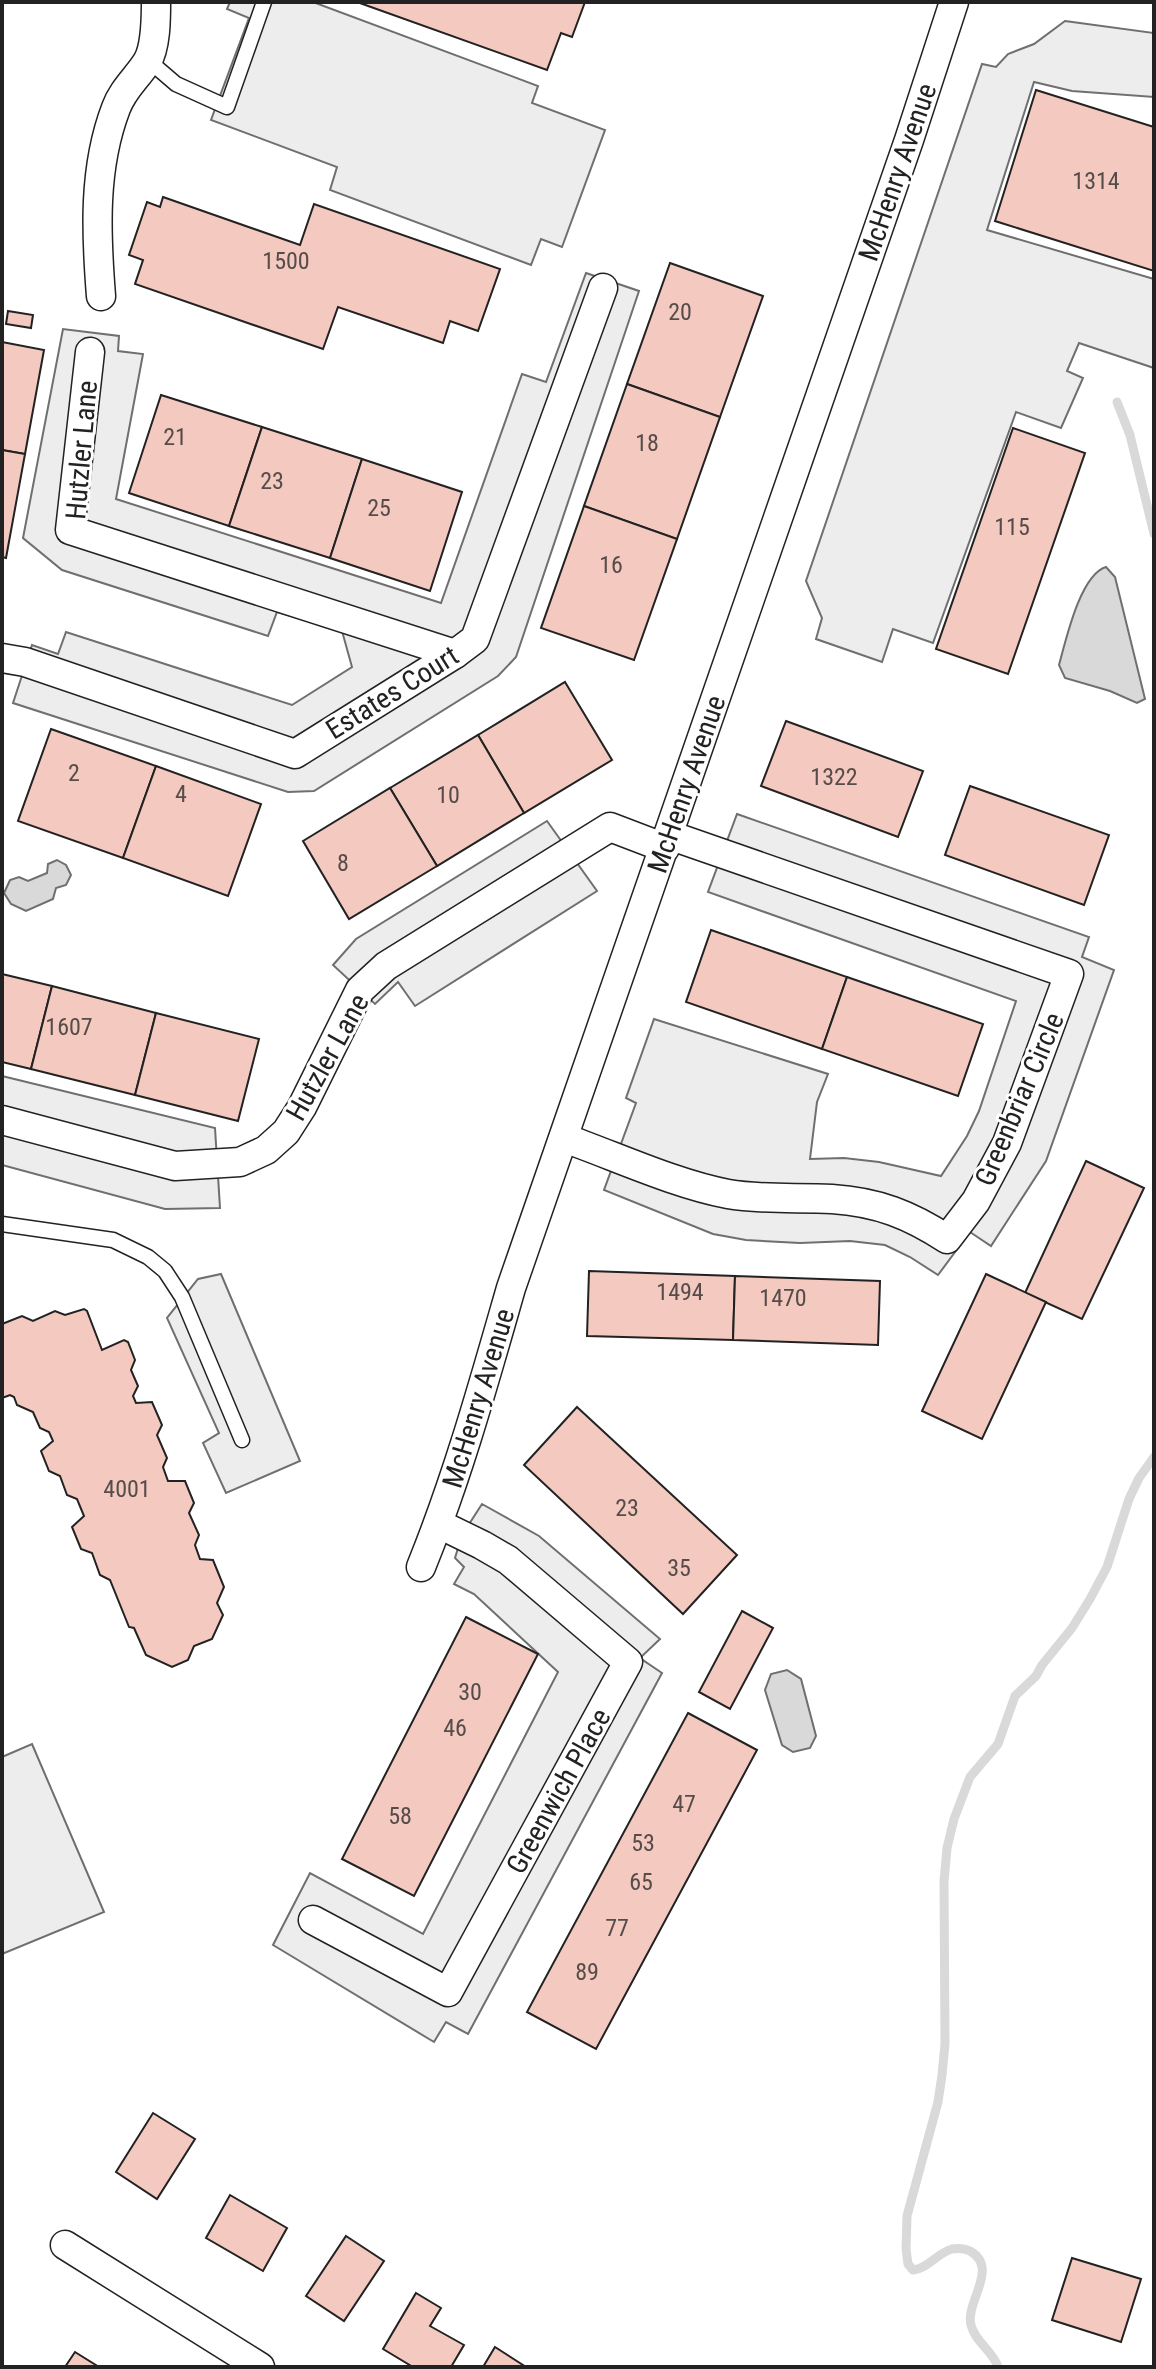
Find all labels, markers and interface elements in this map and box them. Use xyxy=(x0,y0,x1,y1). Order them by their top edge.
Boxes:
street label: McHenry Avenue xyxy=(852,79,943,265)
house number: 1314 xyxy=(1072,167,1120,195)
house number: 1500 xyxy=(262,247,310,275)
house number: 20 xyxy=(668,298,692,326)
street label: Hutzler Lane xyxy=(59,379,104,521)
house number: 21 xyxy=(163,423,187,451)
house number: 18 xyxy=(635,429,659,457)
house number: 23 xyxy=(260,467,284,495)
house number: 25 xyxy=(367,494,391,522)
house number: 115 xyxy=(994,513,1030,541)
house number: 16 xyxy=(599,551,623,579)
street label: Estates Court xyxy=(320,639,465,746)
street label: McHenry Avenue xyxy=(641,691,732,877)
house number: 2 xyxy=(68,759,80,787)
house number: 1322 xyxy=(810,763,858,791)
house number: 4 xyxy=(175,780,187,808)
house number: 10 xyxy=(436,781,460,809)
house number: 8 xyxy=(337,849,349,877)
street label: Hutzler Lane xyxy=(279,988,376,1126)
street label: Greenbriar Circle xyxy=(968,1008,1071,1191)
house number: 1607 xyxy=(45,1013,93,1041)
house number: 1494 xyxy=(656,1278,704,1306)
house number: 1470 xyxy=(759,1284,807,1312)
street label: McHenry Avenue xyxy=(436,1305,521,1492)
house number: 4001 xyxy=(103,1475,151,1503)
house number: 23 xyxy=(615,1494,639,1522)
house number: 35 xyxy=(667,1554,691,1582)
house number: 30 xyxy=(458,1678,482,1706)
street label: Greenwich Place xyxy=(500,1703,617,1880)
house number: 46 xyxy=(443,1714,467,1742)
house number: 47 xyxy=(672,1790,696,1818)
house number: 58 xyxy=(388,1802,412,1830)
house number: 53 xyxy=(631,1829,655,1857)
house number: 65 xyxy=(629,1868,653,1896)
house number: 77 xyxy=(605,1914,629,1942)
house number: 89 xyxy=(575,1958,599,1986)

